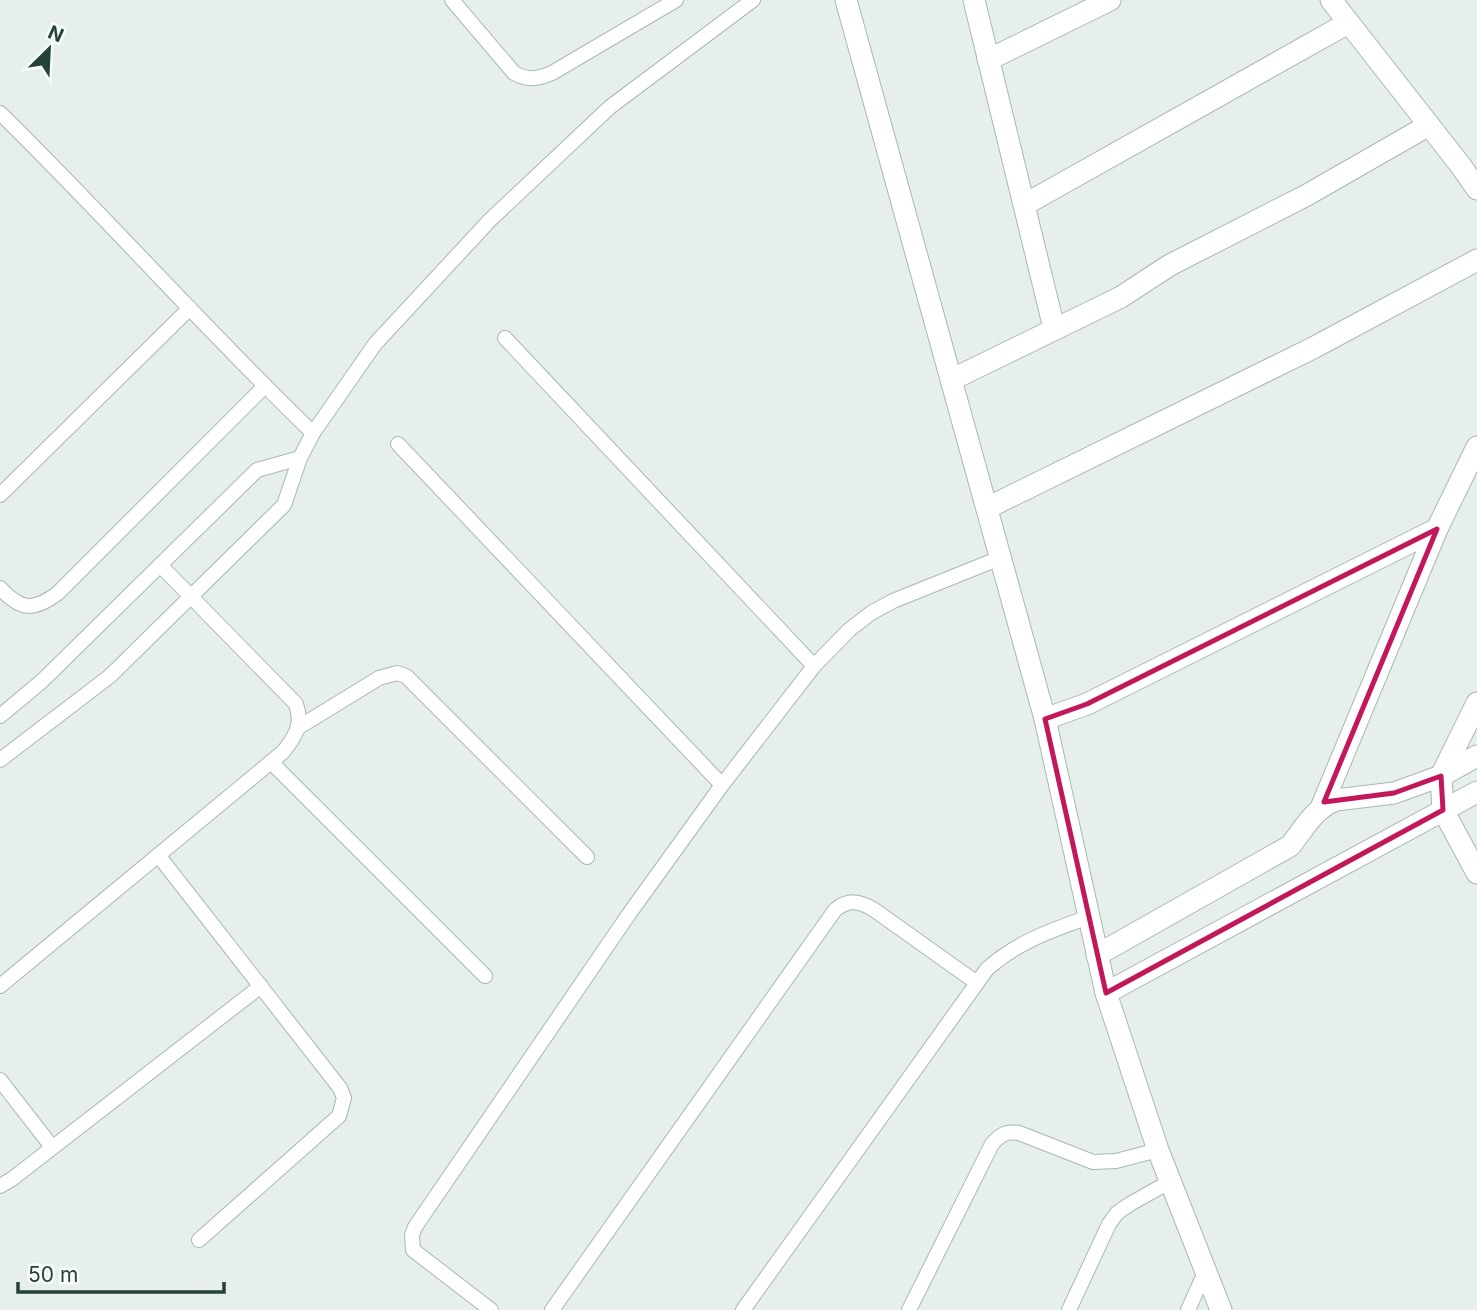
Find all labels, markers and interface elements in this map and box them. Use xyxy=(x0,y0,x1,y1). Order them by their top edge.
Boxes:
north arrow xyxy=(14,14,84,84)
text: N xyxy=(44,20,67,47)
scale bar xyxy=(18,1250,224,1294)
text: 50 m xyxy=(28,1262,78,1287)

